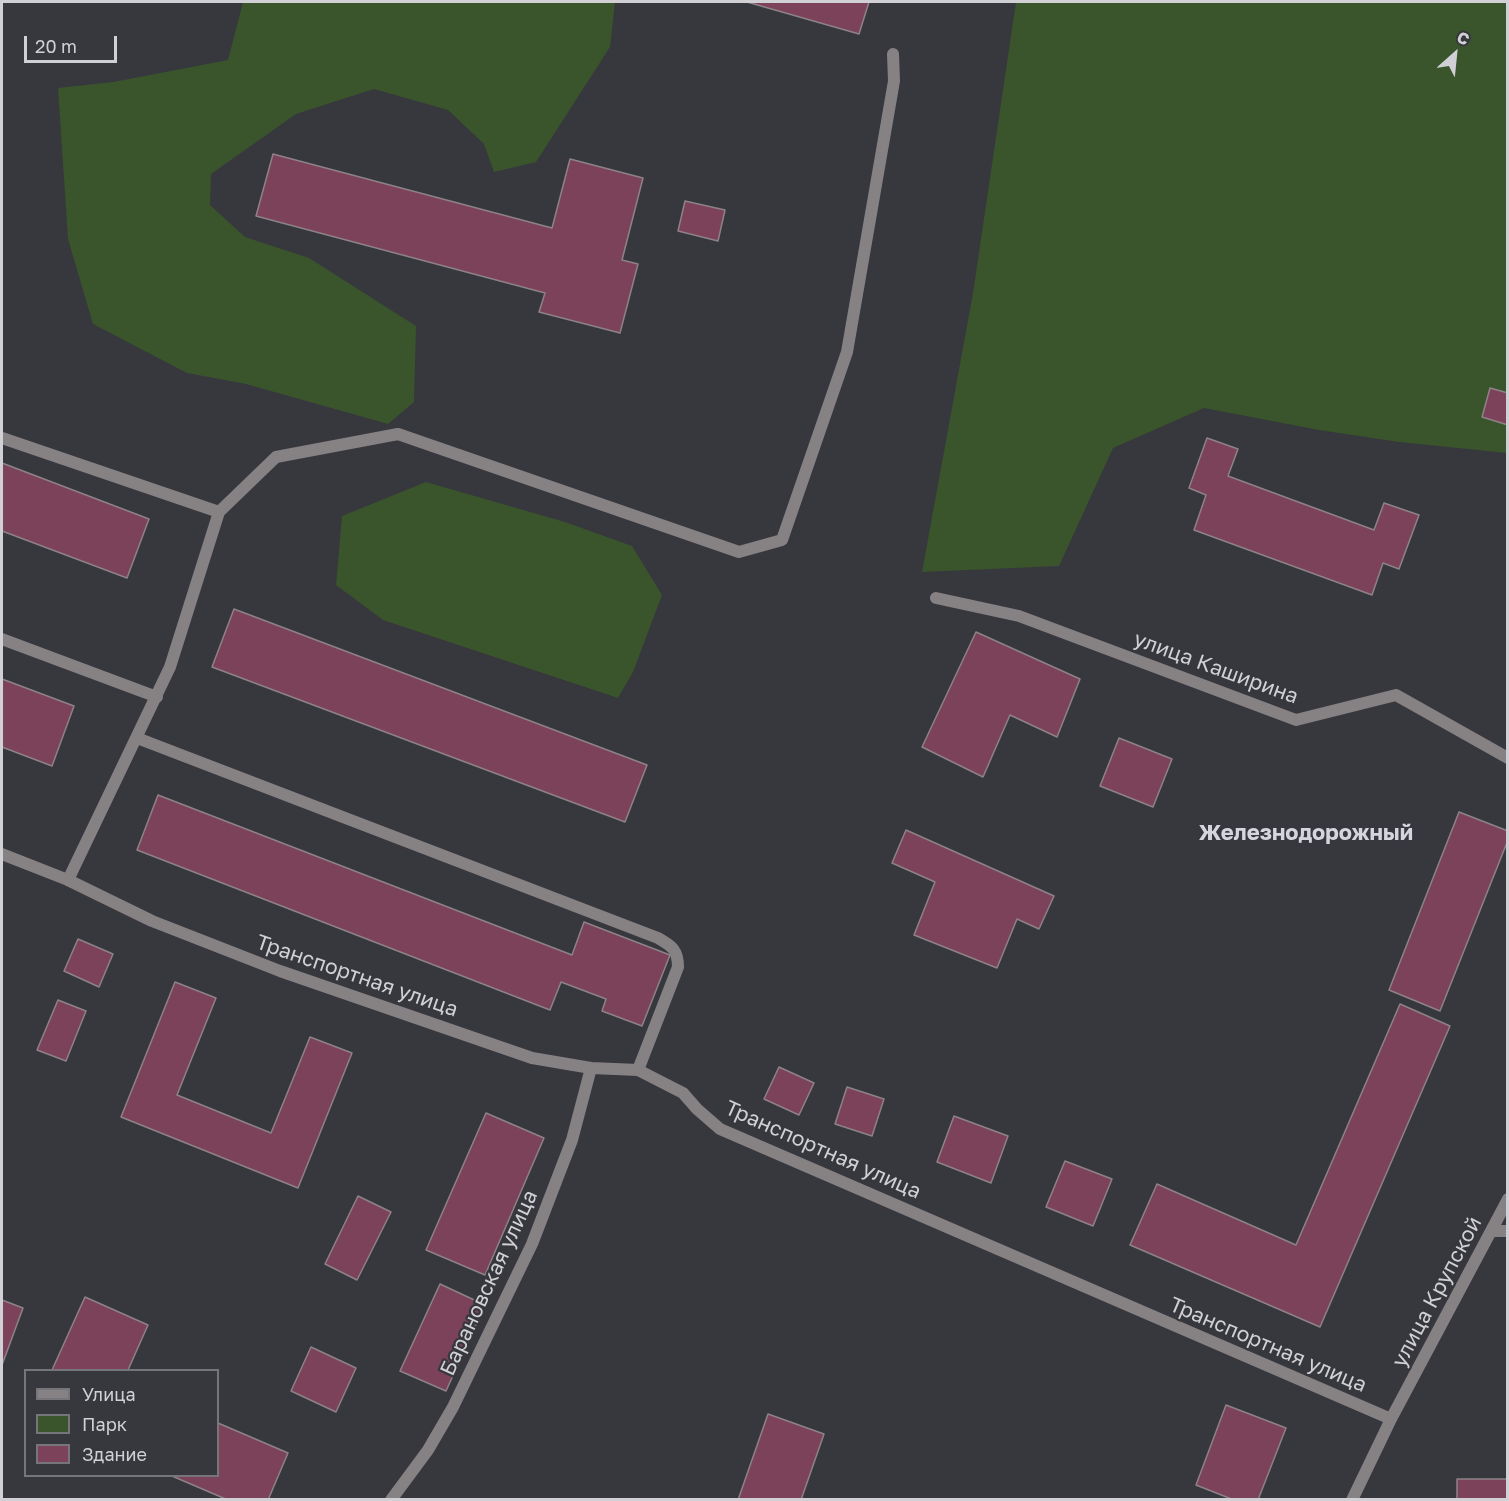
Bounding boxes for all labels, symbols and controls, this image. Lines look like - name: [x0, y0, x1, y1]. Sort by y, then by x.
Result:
- scale bar: [27, 24, 120, 62]
- north arrow: [1425, 24, 1485, 84]
- text: С: [1454, 26, 1473, 49]
- text: 20 m: [35, 35, 77, 57]
- street label: улица Каширина: [1130, 627, 1302, 709]
- district label: Железнодорожный: [1199, 820, 1413, 846]
- street label: Транспортная улица: [253, 930, 461, 1022]
- street label: Транспортная улица: [721, 1095, 925, 1205]
- street label: Барановская улица: [435, 1186, 543, 1380]
- street label: улица Крупской: [1387, 1212, 1487, 1372]
- street label: Транспортная улица: [1166, 1292, 1370, 1398]
- legend: [24, 1369, 219, 1477]
- text: Улица: [82, 1383, 136, 1405]
- text: Парк: [82, 1413, 127, 1435]
- text: Здание: [82, 1443, 147, 1465]

